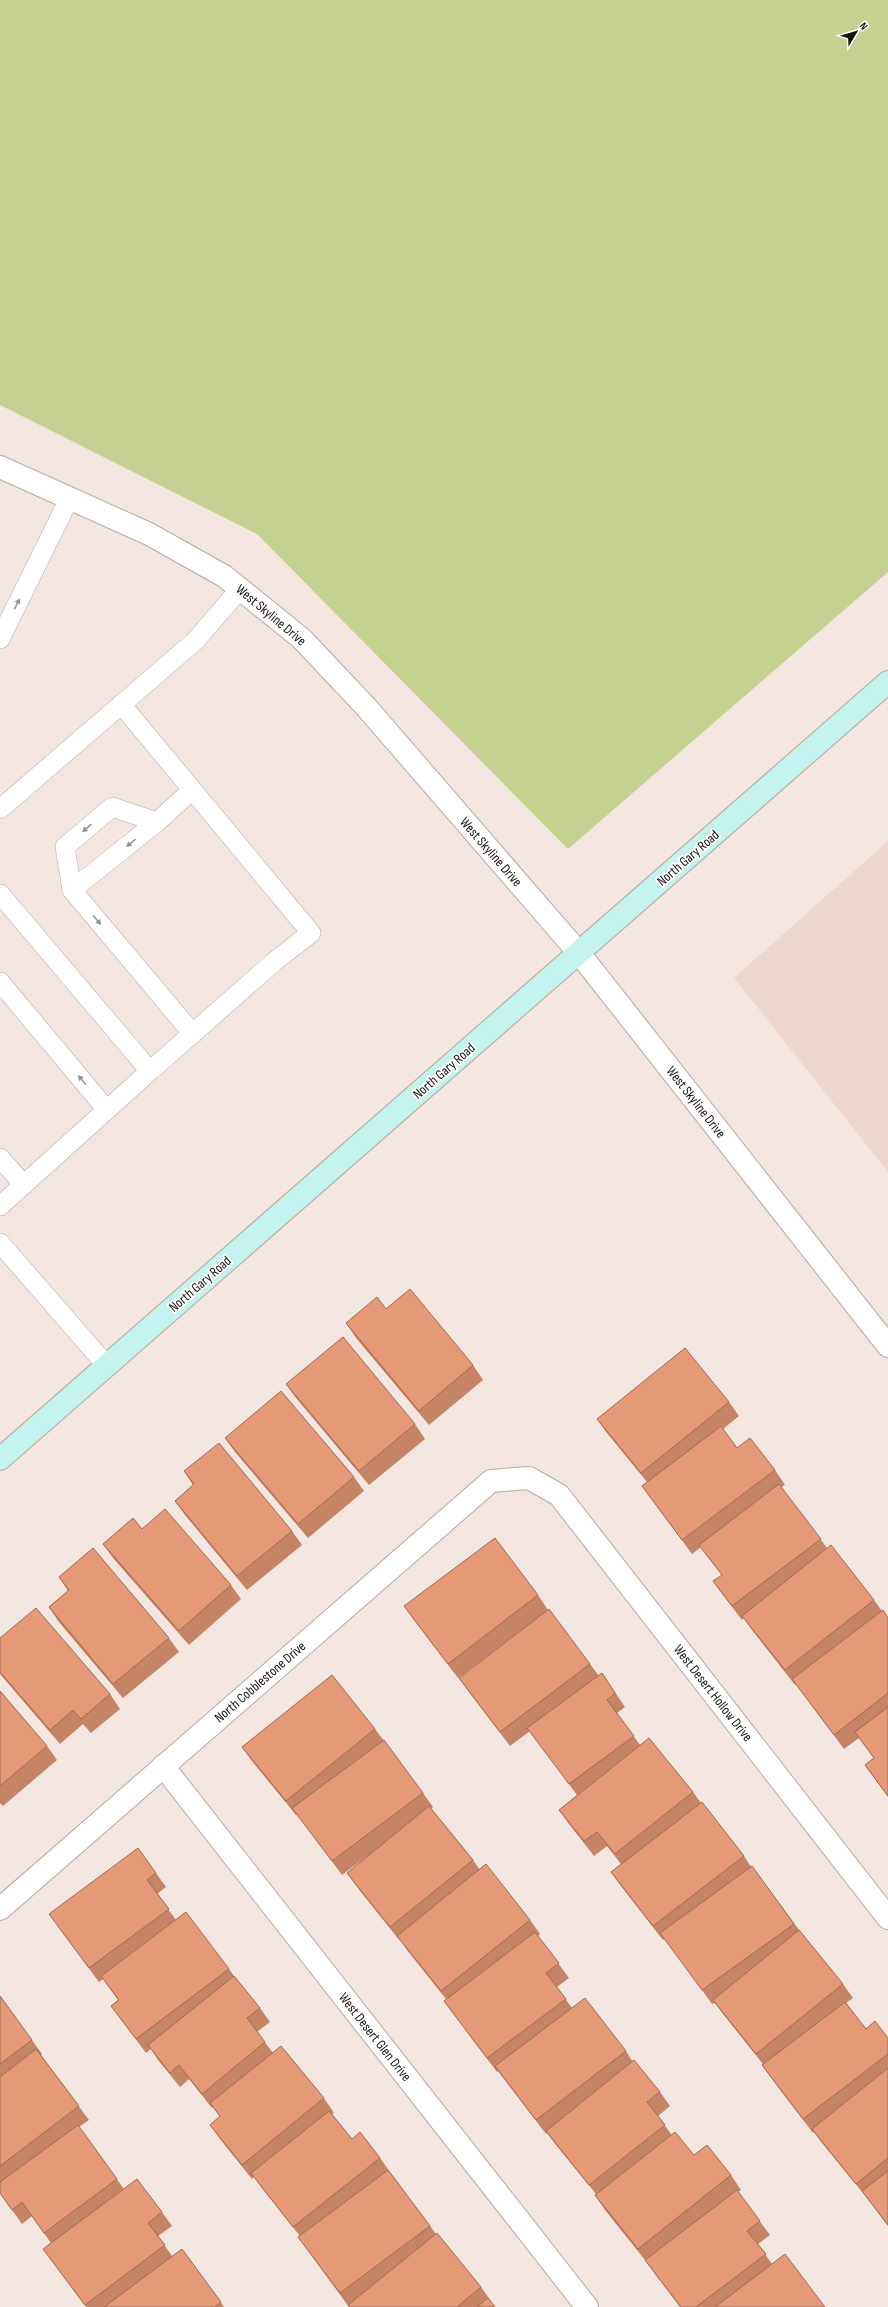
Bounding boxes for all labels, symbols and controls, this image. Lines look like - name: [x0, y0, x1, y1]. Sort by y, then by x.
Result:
- north arrow: [836, 12, 876, 52]
- text: N: [857, 20, 870, 33]
- street label: West Skyline Drive: [232, 581, 310, 649]
- one-way arrow: [14, 599, 20, 610]
- street label: West Skyline Drive: [456, 814, 526, 890]
- one-way arrow: [81, 824, 92, 833]
- street label: North Gary Road: [653, 826, 723, 890]
- one-way arrow: [125, 838, 136, 847]
- one-way arrow: [92, 915, 101, 926]
- street label: North Gary Road: [409, 1039, 479, 1103]
- street label: West Skyline Drive: [663, 1063, 729, 1141]
- one-way arrow: [77, 1075, 86, 1086]
- street label: North Gary Road: [165, 1252, 235, 1316]
- street label: North Cobblestone Drive: [211, 1638, 309, 1726]
- street label: West Desert Hollow Drive: [670, 1641, 756, 1745]
- street label: West Desert Glen Drive: [335, 1989, 415, 2085]

